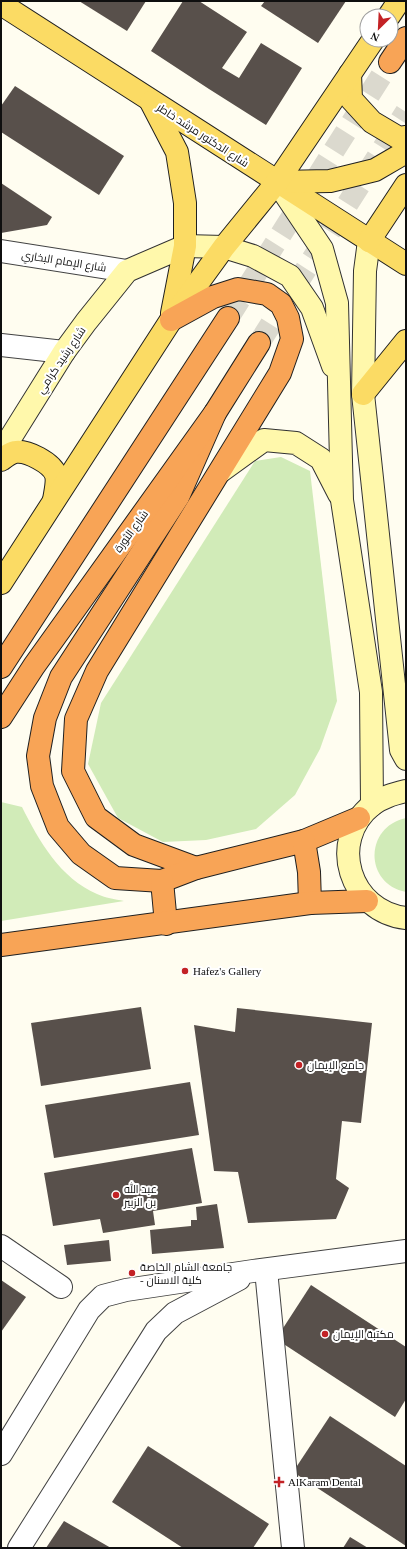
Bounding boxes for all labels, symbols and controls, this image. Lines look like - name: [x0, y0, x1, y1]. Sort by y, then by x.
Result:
- north arrow: [359, 8, 399, 48]
- text: N: [369, 30, 381, 44]
- street label: شارع الدكتور مرشد خاطر: [153, 100, 251, 171]
- street label: شارع الإمام البخاري: [20, 248, 107, 277]
- street label: شارع رشيد كرامي: [34, 324, 90, 397]
- street label: شارع الثورة: [112, 508, 152, 556]
- place label: Hafez's Gallery: [193, 965, 262, 977]
- marker: Hafez's Gallery: [180, 966, 190, 976]
- place label: جامع الإيمان: [307, 1059, 364, 1073]
- marker: جامع الإيمان: [294, 1060, 304, 1070]
- place label: عبد الله بن الزبير: [123, 1181, 157, 1209]
- marker: عبد الله بن الزبير: [111, 1190, 121, 1200]
- place label: جامعة الشام الخاصة - كلية الاسنان: [140, 1261, 232, 1287]
- marker: جامعة الشام الخاصة - كلية الاسنان: [127, 1268, 137, 1278]
- place label: مكتبة الإيمان: [333, 1328, 394, 1341]
- marker: مكتبة الإيمان: [320, 1329, 330, 1339]
- marker: AlKaram Dental: [273, 1476, 285, 1488]
- place label: AlKaram Dental: [288, 1476, 361, 1488]

